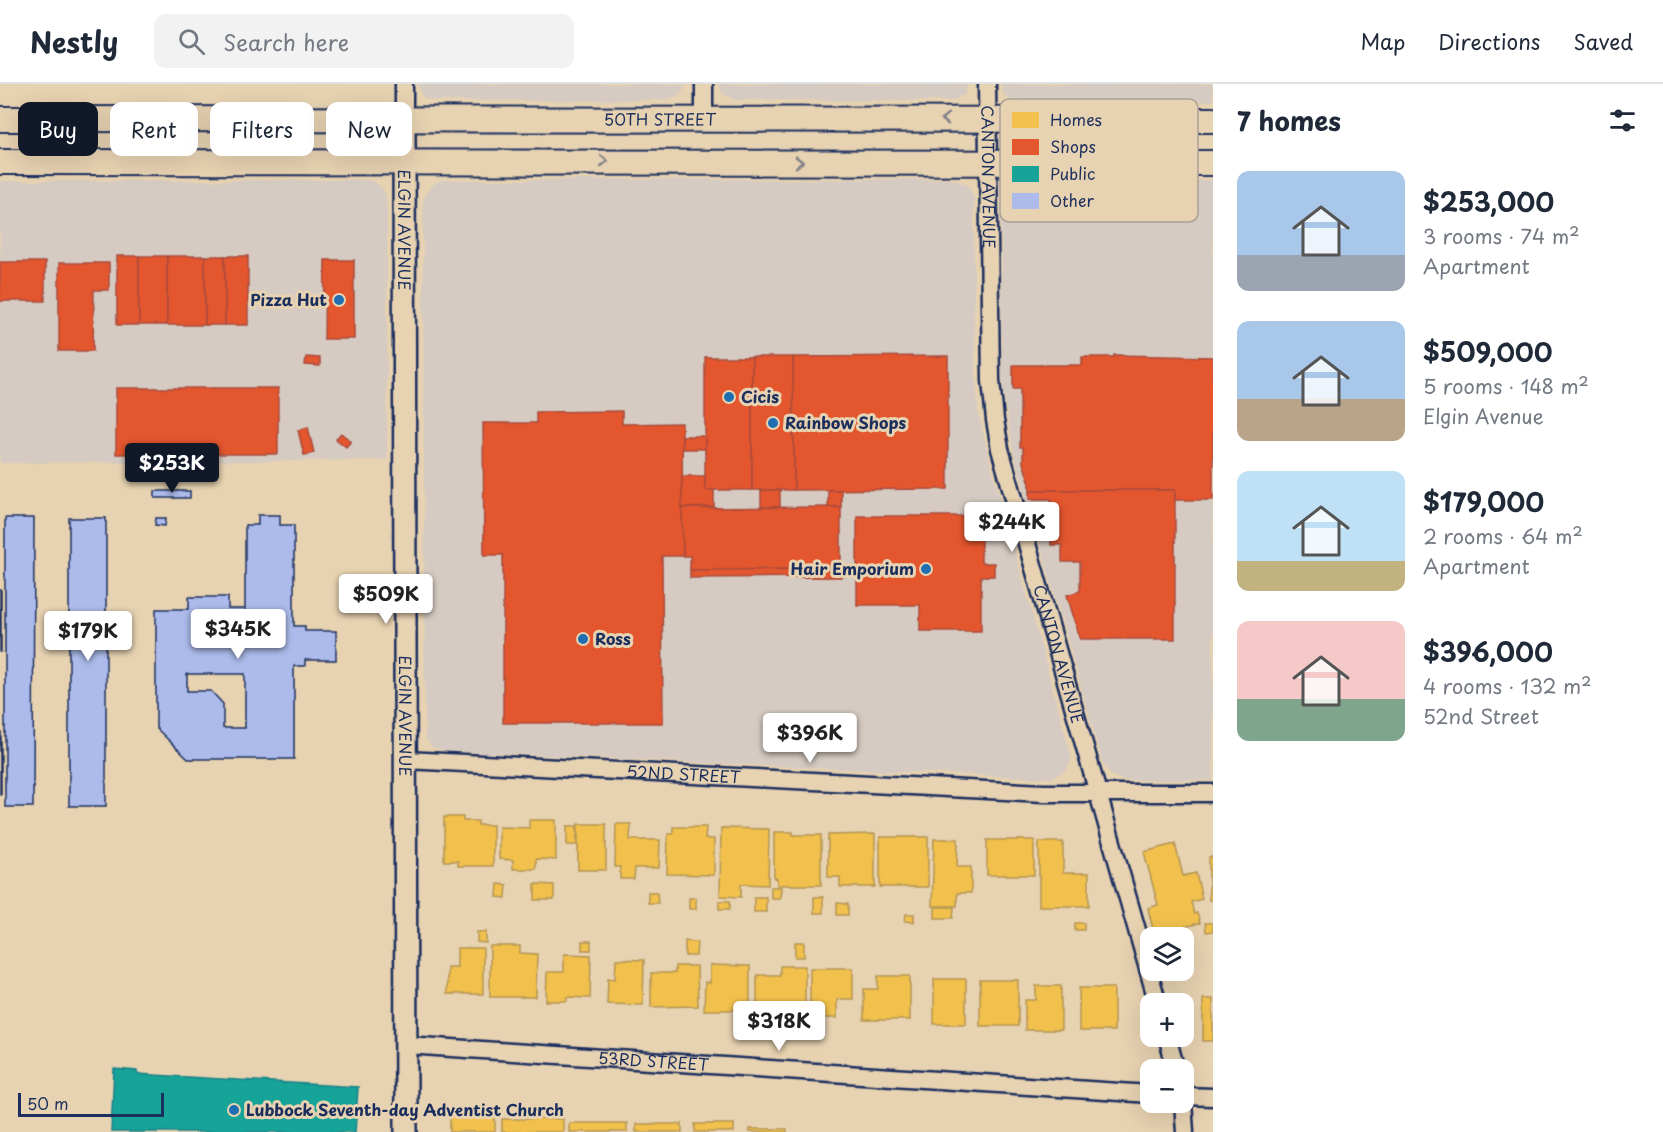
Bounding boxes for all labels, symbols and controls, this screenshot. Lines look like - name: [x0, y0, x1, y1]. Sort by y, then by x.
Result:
- search box: [154, 14, 574, 68]
- text: Nestly: [30, 20, 118, 63]
- icon: search: [175, 25, 208, 58]
- text: Search here: [223, 25, 349, 58]
- text: Map: [1360, 25, 1405, 57]
- text: Directions: [1438, 25, 1540, 57]
- text: Saved: [1573, 25, 1633, 57]
- legend: [1000, 99, 1198, 222]
- text: 7 homes: [1237, 101, 1341, 140]
- chip: Buy: [18, 102, 98, 156]
- chip: Rent: [110, 102, 198, 156]
- chip: Filters: [210, 102, 314, 156]
- chip: New: [326, 102, 412, 156]
- icon: filters: [1606, 104, 1639, 137]
- street label: CANTON AVENUE: [976, 105, 1002, 249]
- street label: 50TH STREET: [604, 106, 716, 131]
- text: Homes: [1050, 107, 1102, 131]
- one-way arrow: [940, 113, 949, 125]
- text: Shops: [1050, 134, 1096, 158]
- one-way arrow: [600, 155, 609, 167]
- one-way arrow: [795, 156, 804, 168]
- text: Public: [1050, 161, 1095, 185]
- street label: ELGIN AVENUE: [393, 169, 417, 291]
- text: $253,000: [1423, 182, 1554, 221]
- text: Other: [1050, 188, 1094, 212]
- icon: home: [1285, 195, 1357, 267]
- text: 3 rooms · 74 m²: [1423, 221, 1580, 251]
- text: Apartment: [1423, 251, 1530, 281]
- place label: Pizza Hut: [250, 287, 327, 311]
- marker: Pizza Hut: [332, 293, 346, 307]
- text: $509,000: [1423, 332, 1553, 371]
- icon: home: [1285, 345, 1357, 417]
- text: 5 rooms · 148 m²: [1423, 371, 1589, 401]
- place label: Cicis: [741, 384, 779, 408]
- marker: Cicis: [722, 390, 736, 404]
- text: Elgin Avenue: [1423, 401, 1544, 431]
- place label: Rainbow Shops: [785, 410, 906, 434]
- marker: Rainbow Shops: [766, 416, 780, 430]
- pin: $253K: [130, 443, 214, 494]
- text: $253K: [139, 447, 205, 477]
- text: $179,000: [1423, 482, 1544, 521]
- icon: home: [1285, 495, 1357, 567]
- pin: $244K: [970, 502, 1054, 553]
- text: $244K: [978, 506, 1046, 536]
- text: 2 rooms · 64 m²: [1423, 521, 1583, 551]
- text: Apartment: [1423, 551, 1530, 581]
- place label: Hair Emporium: [790, 556, 914, 580]
- marker: Hair Emporium: [919, 562, 933, 576]
- pin: $509K: [344, 574, 428, 625]
- text: $509K: [353, 578, 419, 608]
- street label: CANTON AVENUE: [1028, 582, 1091, 726]
- pin: $345K: [196, 609, 280, 660]
- pin: $179K: [46, 611, 130, 662]
- text: $345K: [205, 613, 271, 643]
- text: $179K: [58, 615, 118, 645]
- place label: Ross: [595, 626, 631, 650]
- marker: Ross: [576, 632, 590, 646]
- text: $396,000: [1423, 632, 1553, 671]
- icon: home: [1285, 645, 1357, 717]
- street label: ELGIN AVENUE: [394, 655, 418, 777]
- text: 4 rooms · 132 m²: [1423, 671, 1592, 701]
- text: 52nd Street: [1423, 701, 1539, 731]
- pin: $396K: [768, 713, 852, 764]
- text: $396K: [777, 717, 843, 747]
- street label: 52ND STREET: [626, 758, 741, 788]
- map controls: [1140, 927, 1194, 1113]
- button: layers: [1140, 927, 1194, 981]
- button: +: [1140, 993, 1194, 1047]
- pin: $318K: [737, 1001, 821, 1052]
- text: $318K: [747, 1005, 811, 1035]
- street label: 53RD STREET: [597, 1045, 710, 1076]
- button: −: [1140, 1059, 1194, 1113]
- scale bar: [18, 1090, 164, 1118]
- text: 50 m: [27, 1091, 68, 1115]
- place label: Lubbock Seventh-day Adventist Church: [246, 1097, 564, 1121]
- marker: Lubbock Seventh-day Adventist Church: [227, 1103, 241, 1117]

